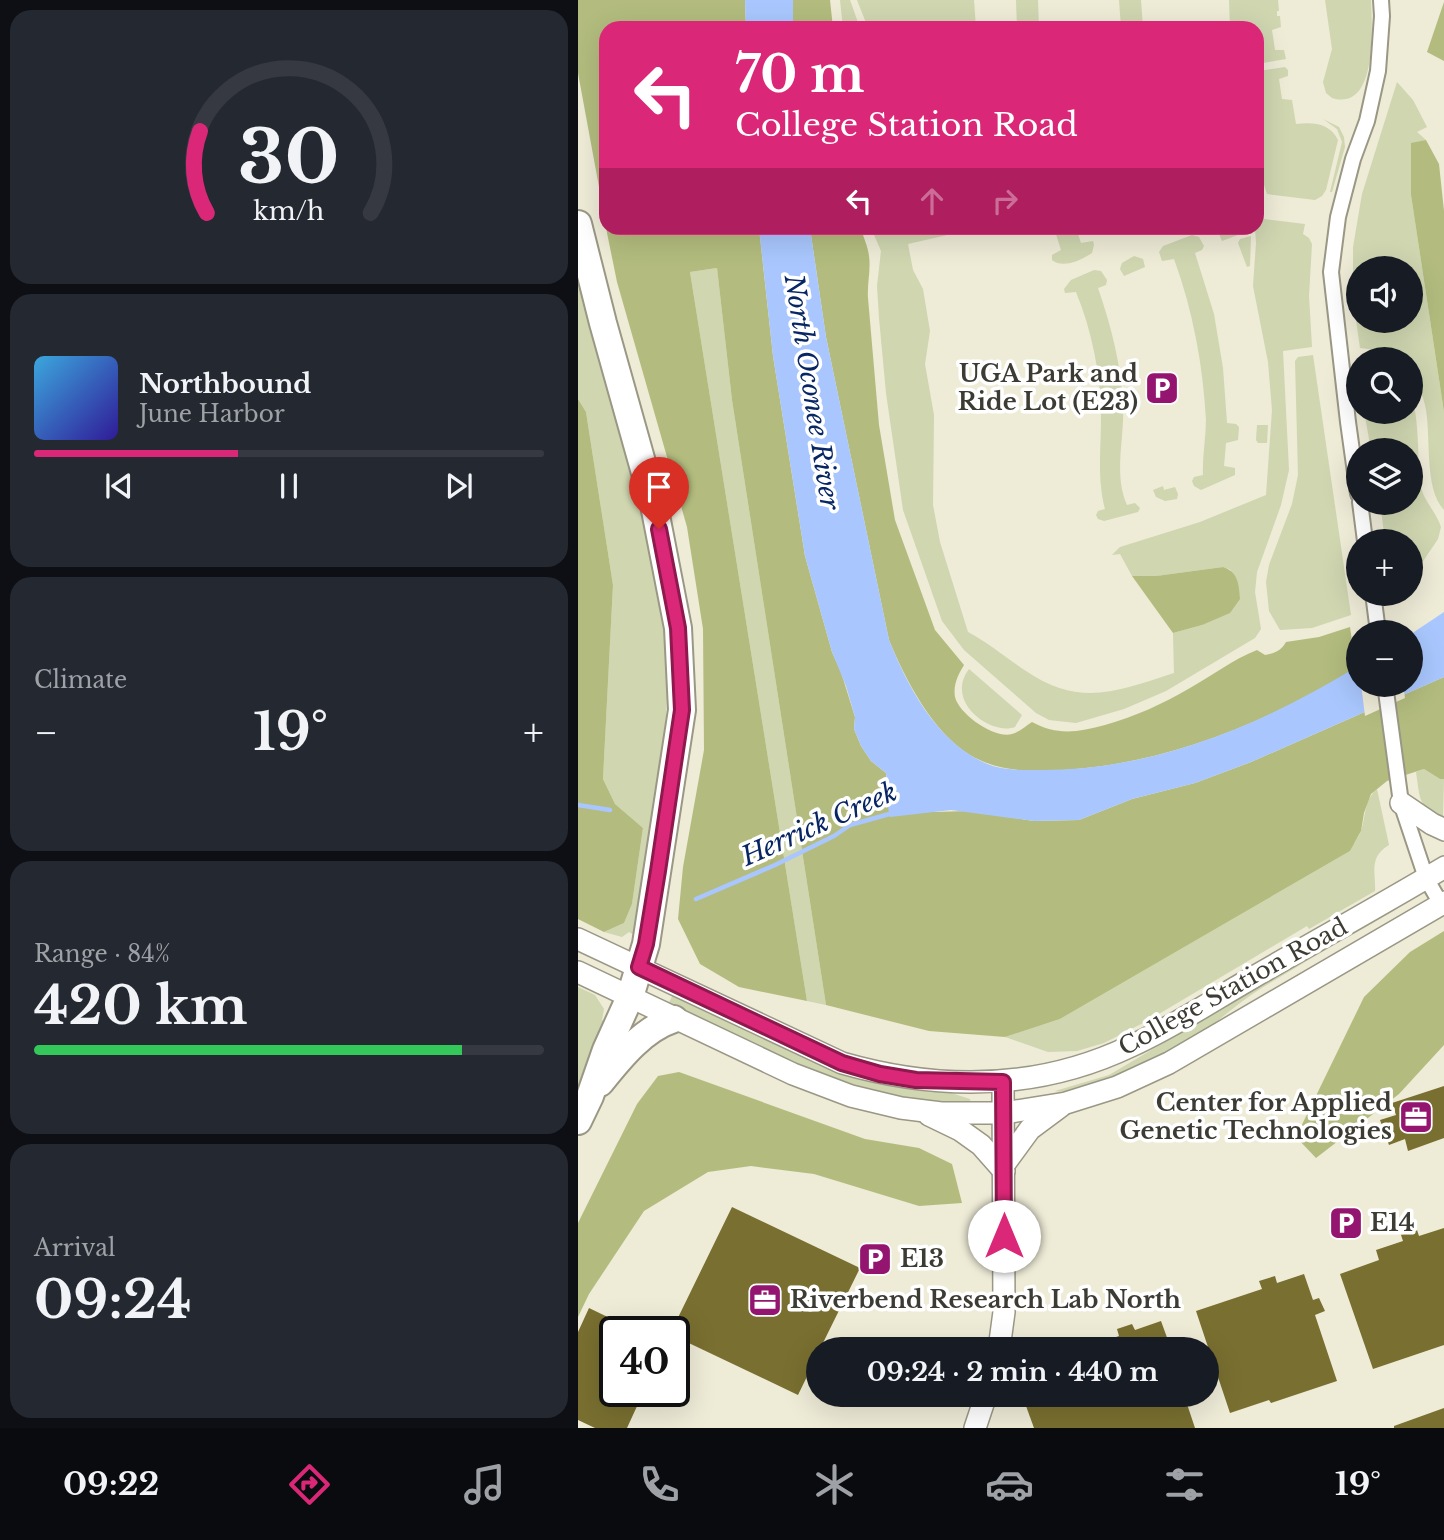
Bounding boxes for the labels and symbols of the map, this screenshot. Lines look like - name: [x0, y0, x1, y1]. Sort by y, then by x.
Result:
- water label: North Oconee River: [777, 271, 847, 513]
- place label: UGA Park and Ride Lot (E23): [958, 359, 1138, 416]
- parking icon: UGA Park and Ride Lot (E23): [1143, 369, 1181, 407]
- pin: [629, 457, 689, 529]
- water label: Herrick Creek: [735, 775, 902, 873]
- street label: College Station Road: [1113, 912, 1352, 1062]
- place label: Center for Applied Genetic Technologies: [1120, 1088, 1392, 1145]
- office icon: Center for Applied Genetic Technologies: [1397, 1098, 1435, 1136]
- position arrow: [967, 1199, 1041, 1273]
- parking icon: E14: [1327, 1204, 1365, 1242]
- place label: E14: [1370, 1208, 1415, 1237]
- parking icon: E13: [856, 1240, 894, 1278]
- place label: E13: [900, 1244, 944, 1273]
- office icon: Riverbend Research Lab North: [746, 1281, 784, 1319]
- place label: Riverbend Research Lab North: [790, 1285, 1181, 1314]
- speed limit sign: 40: [599, 1316, 690, 1407]

